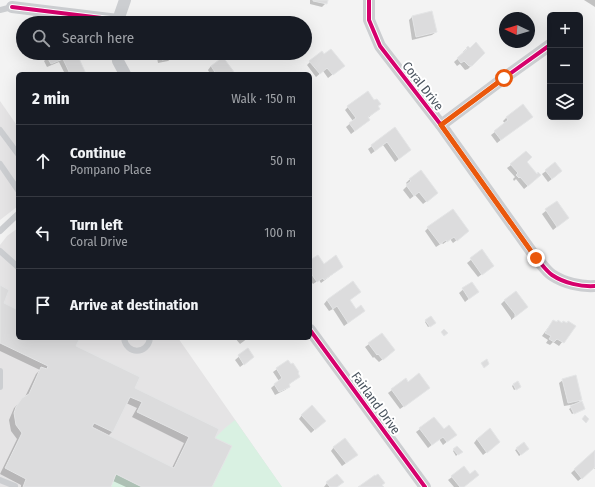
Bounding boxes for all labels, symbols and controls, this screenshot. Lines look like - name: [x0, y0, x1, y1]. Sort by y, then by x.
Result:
- north arrow: [499, 12, 535, 48]
- map controls: [547, 12, 583, 120]
- button: +: [547, 12, 583, 48]
- search box: [16, 16, 312, 60]
- icon: search: [30, 27, 52, 49]
- text: Search here: [62, 29, 134, 47]
- button: −: [547, 48, 583, 84]
- street label: Coral Drive: [399, 59, 447, 113]
- route start: [495, 69, 513, 87]
- button: layers: [547, 84, 583, 120]
- text: 2 min: [32, 88, 70, 109]
- text: Walk · 150 m: [231, 91, 296, 106]
- text: Continue: [70, 144, 126, 162]
- icon: ahead: [32, 150, 54, 172]
- text: 50 m: [270, 153, 296, 168]
- text: Pompano Place: [70, 162, 151, 177]
- text: Turn left: [70, 216, 123, 234]
- icon: left: [32, 222, 54, 244]
- text: 100 m: [264, 225, 296, 240]
- text: Coral Drive: [70, 234, 128, 249]
- route end: [527, 249, 545, 267]
- icon: arrive: [32, 294, 54, 316]
- text: Arrive at destination: [70, 296, 198, 314]
- street label: Fairland Drive: [348, 369, 404, 437]

